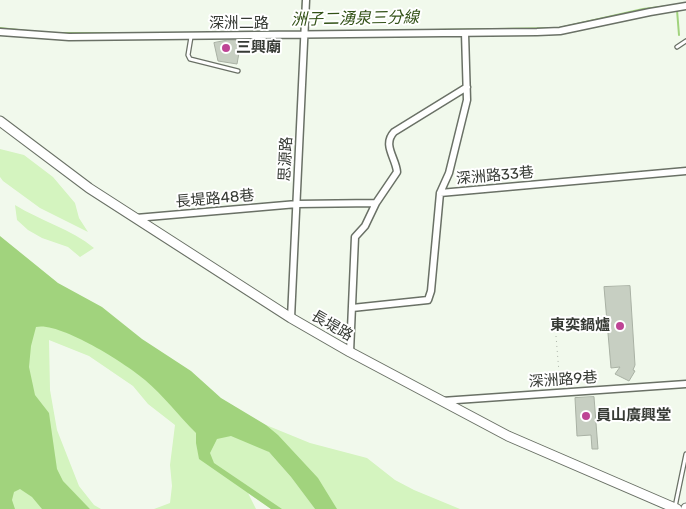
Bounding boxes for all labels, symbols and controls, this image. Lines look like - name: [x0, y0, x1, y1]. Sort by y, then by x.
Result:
- water label: 洲子二湧泉三分線: [291, 8, 419, 30]
- street label: 深洲二路: [209, 15, 269, 33]
- place label: 三興廟: [236, 39, 281, 57]
- marker: 三興廟: [220, 42, 232, 54]
- street label: 思源路: [276, 136, 296, 182]
- street label: 深洲路33巷: [455, 164, 535, 188]
- street label: 長堤路48巷: [175, 187, 255, 211]
- street label: 長堤路: [308, 307, 356, 345]
- place label: 東奕鍋爐: [550, 317, 610, 335]
- marker: 東奕鍋爐: [614, 320, 626, 332]
- street label: 深洲路9巷: [528, 369, 598, 391]
- place label: 員山廣興堂: [596, 407, 671, 425]
- marker: 員山廣興堂: [580, 410, 592, 422]

